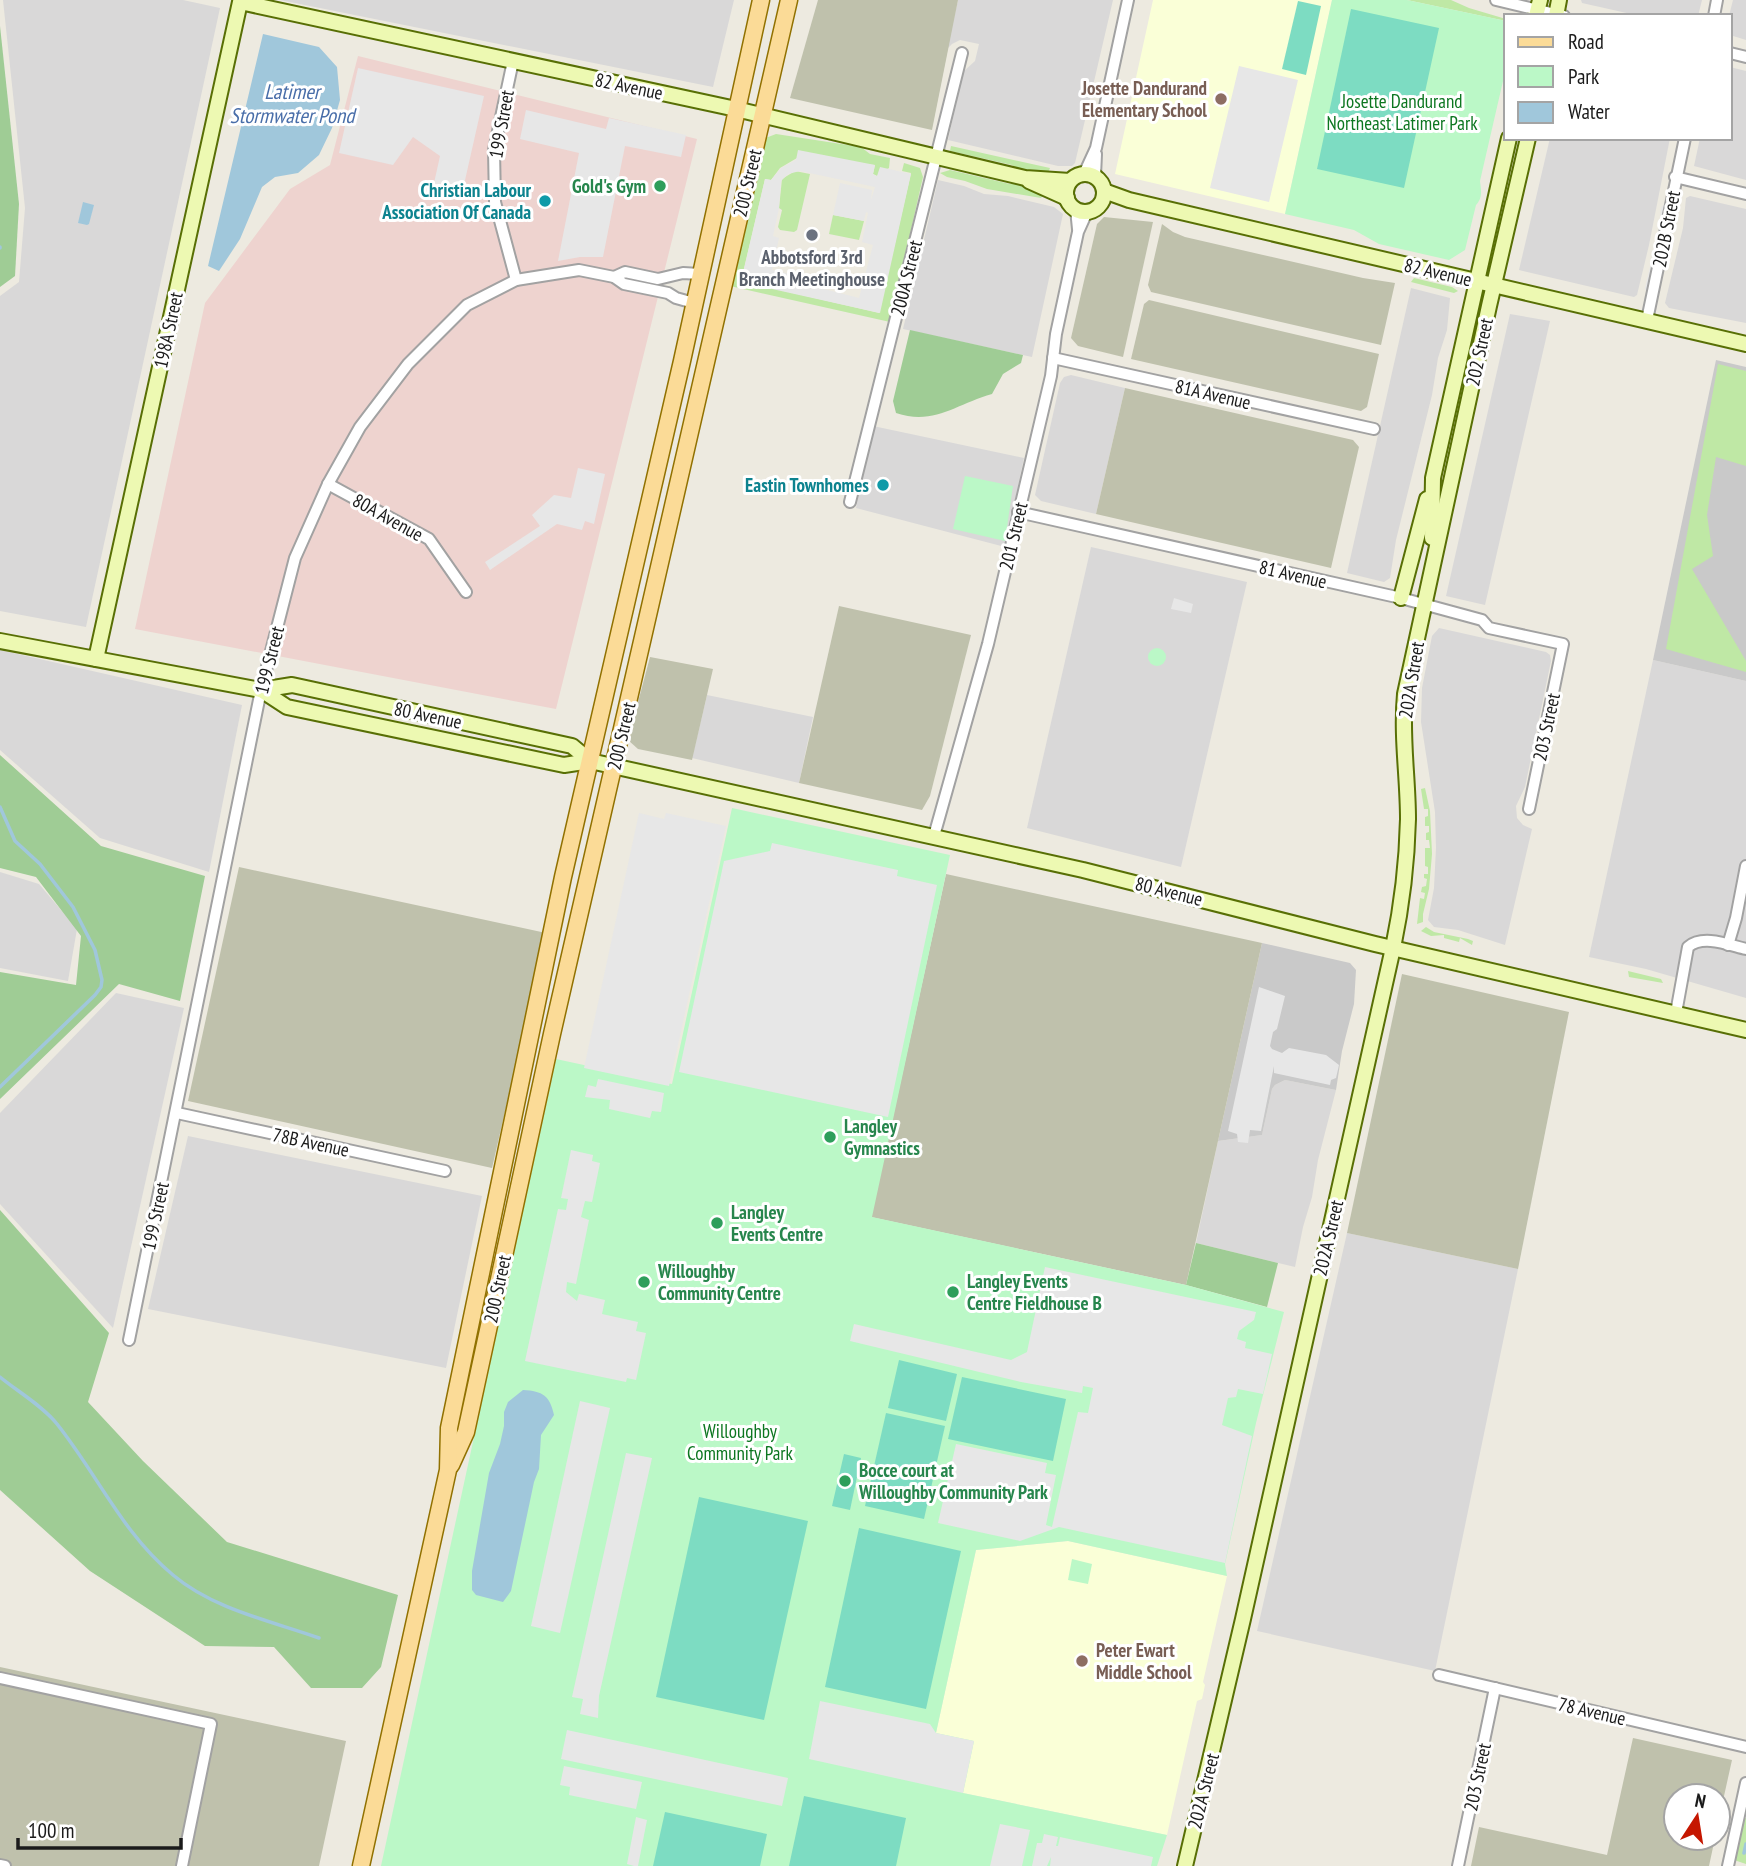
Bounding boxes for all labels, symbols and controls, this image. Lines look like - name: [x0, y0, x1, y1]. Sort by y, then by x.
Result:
- legend: [1504, 14, 1732, 140]
- text: Road: [1568, 28, 1604, 55]
- text: Park: [1568, 63, 1599, 90]
- street label: 82 Avenue: [593, 67, 665, 105]
- place label: Josette Dandurand Elementary School: [1080, 76, 1207, 122]
- water label: Latimer Stormwater Pond: [230, 78, 357, 129]
- street label: 199 Street: [483, 87, 519, 160]
- park label: Josette Dandurand Northeast Latimer Park: [1326, 89, 1478, 135]
- marker: Josette Dandurand Elementary School: [1213, 91, 1229, 107]
- text: Water: [1568, 98, 1610, 125]
- street label: 200 Street: [728, 146, 767, 219]
- place label: Gold's Gym: [572, 174, 646, 198]
- place label: Christian Labour Association Of Canada: [381, 178, 531, 224]
- marker: Gold's Gym: [652, 178, 668, 194]
- street label: 202B Street: [1647, 188, 1685, 270]
- marker: Christian Labour Association Of Canada: [537, 193, 553, 209]
- marker: Abbotsford 3rd Branch Meetinghouse: [804, 227, 820, 243]
- street label: 200A Street: [885, 237, 927, 318]
- place label: Abbotsford 3rd Branch Meetinghouse: [739, 245, 885, 291]
- street label: 82 Avenue: [1402, 253, 1474, 291]
- street label: 198A Street: [148, 289, 188, 370]
- street label: 202 Street: [1460, 315, 1498, 388]
- street label: 81A Avenue: [1173, 374, 1253, 414]
- place label: Eastin Townhomes: [745, 473, 869, 497]
- marker: Eastin Townhomes: [875, 477, 891, 493]
- street label: 80A Avenue: [348, 488, 428, 546]
- street label: 201 Street: [994, 499, 1033, 572]
- street label: 81 Avenue: [1257, 555, 1329, 593]
- street label: 199 Street: [249, 623, 289, 696]
- street label: 202A Street: [1393, 639, 1429, 720]
- street label: 203 Street: [1527, 690, 1565, 763]
- street label: 80 Avenue: [392, 696, 464, 734]
- street label: 200 Street: [602, 699, 641, 772]
- street label: 80 Avenue: [1133, 871, 1205, 911]
- place label: Langley Gymnastics: [844, 1114, 920, 1160]
- street label: 78B Avenue: [271, 1122, 352, 1162]
- marker: Langley Gymnastics: [822, 1129, 838, 1145]
- street label: 199 Street: [136, 1179, 174, 1252]
- street label: 202A Street: [1308, 1197, 1349, 1278]
- place label: Langley Events Centre: [731, 1200, 823, 1246]
- marker: Langley Events Centre: [709, 1215, 725, 1231]
- street label: 200 Street: [478, 1252, 516, 1325]
- place label: Willoughby Community Centre: [657, 1259, 781, 1305]
- place label: Langley Events Centre Fieldhouse B: [967, 1269, 1102, 1315]
- marker: Willoughby Community Centre: [636, 1274, 652, 1290]
- marker: Langley Events Centre Fieldhouse B: [945, 1284, 961, 1300]
- park label: Willoughby Community Park: [687, 1419, 794, 1465]
- place label: Bocce court at Willoughby Community Park: [858, 1458, 1048, 1504]
- marker: Bocce court at Willoughby Community Park: [837, 1473, 853, 1489]
- place label: Peter Ewart Middle School: [1096, 1638, 1192, 1684]
- marker: Peter Ewart Middle School: [1074, 1653, 1090, 1669]
- street label: 78 Avenue: [1556, 1692, 1628, 1730]
- street label: 203 Street: [1458, 1740, 1496, 1813]
- street label: 202A Street: [1182, 1750, 1224, 1831]
- north arrow: [1662, 1782, 1732, 1852]
- text: N: [1693, 1788, 1708, 1813]
- scale bar: [18, 1806, 180, 1850]
- text: 100 m: [28, 1817, 74, 1844]

